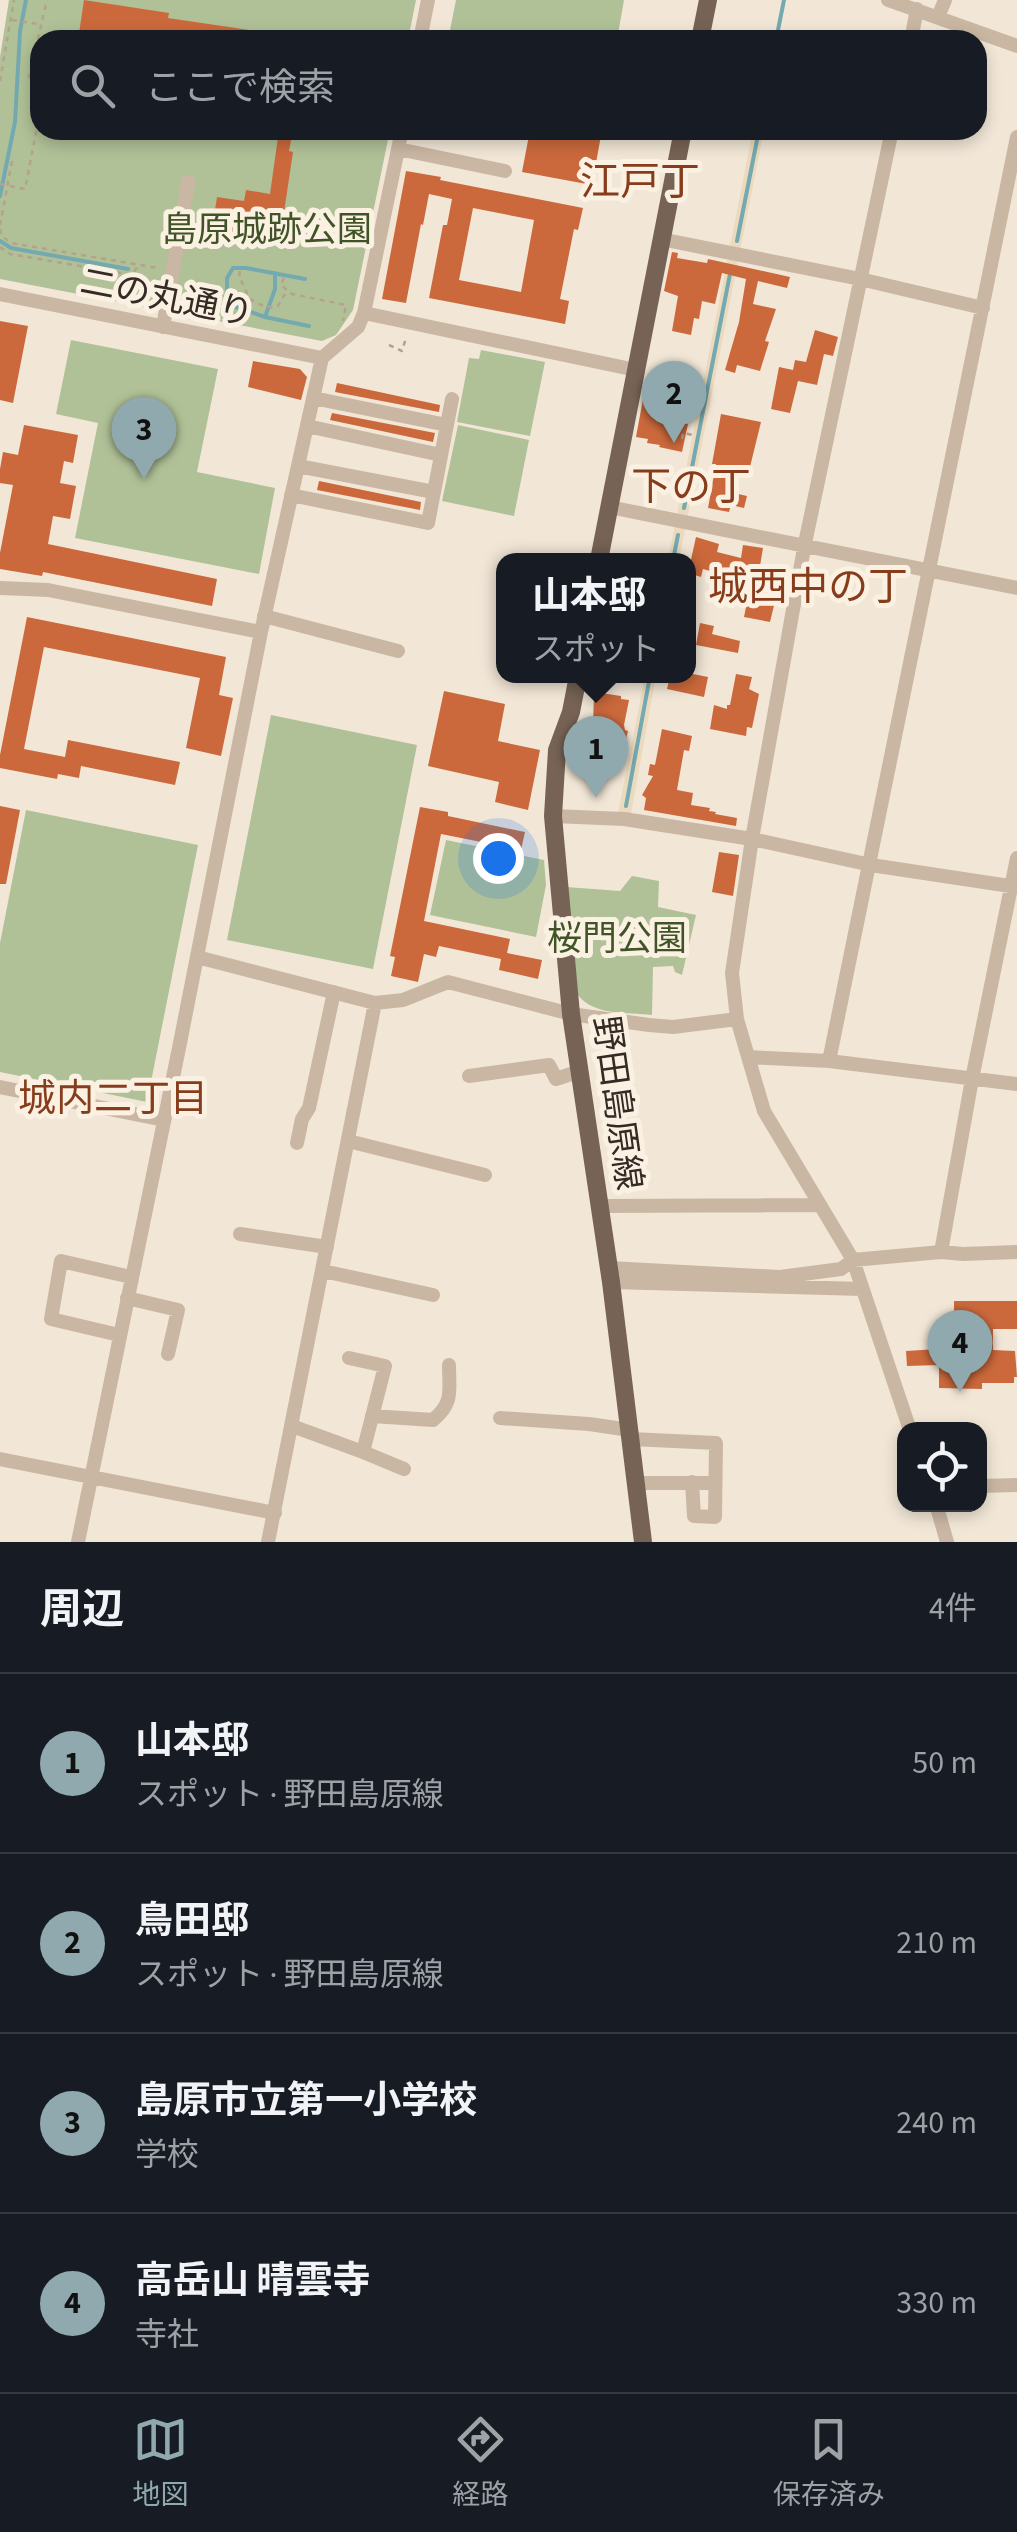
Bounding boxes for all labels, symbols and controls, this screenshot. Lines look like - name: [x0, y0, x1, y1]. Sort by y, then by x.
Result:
- search box: [30, 30, 987, 140]
- icon: search: [65, 58, 120, 113]
- text: ここで検索: [145, 61, 335, 115]
- district label: 江戸丁: [580, 154, 700, 211]
- park label: 島原城跡公園: [162, 205, 372, 255]
- street label: 二の丸通り: [76, 257, 257, 339]
- pin: 2: [642, 360, 706, 443]
- pin: 3: [112, 396, 176, 479]
- district label: 下の丁: [631, 459, 751, 516]
- popup: [496, 553, 696, 683]
- district label: 城西中の丁: [708, 559, 908, 616]
- text: 山本邸: [532, 569, 646, 623]
- text: スポット: [532, 627, 660, 673]
- pin: 1: [564, 716, 628, 798]
- your location: [473, 833, 524, 884]
- park label: 桜門公園: [547, 914, 687, 964]
- street label: 野田島原線: [580, 1013, 654, 1193]
- district label: 城内二丁目: [18, 1072, 208, 1126]
- pin: 4: [928, 1310, 992, 1392]
- map controls: [897, 1422, 987, 1512]
- button: locate: [897, 1422, 987, 1512]
- text: 周辺: [40, 1580, 124, 1640]
- text: 4件: [929, 1586, 977, 1632]
- text: 山本邸: [135, 1714, 249, 1768]
- text: 1: [64, 1740, 81, 1786]
- text: 50 m: [912, 1740, 977, 1786]
- text: スポット · 野田島原線: [135, 1772, 444, 1818]
- text: 鳥田邸: [135, 1894, 249, 1948]
- text: 2: [64, 1920, 81, 1966]
- text: 210 m: [896, 1920, 977, 1966]
- text: スポット · 野田島原線: [135, 1952, 444, 1998]
- text: 島原市立第一小学校: [135, 2074, 477, 2128]
- text: 3: [64, 2100, 81, 2146]
- text: 240 m: [896, 2100, 977, 2146]
- text: 学校: [135, 2132, 199, 2178]
- text: 高岳山 晴雲寺: [135, 2254, 371, 2308]
- text: 4: [64, 2280, 81, 2326]
- text: 330 m: [896, 2280, 977, 2326]
- text: 寺社: [135, 2312, 199, 2358]
- tab: 地図: [132, 2412, 188, 2515]
- tab: 経路: [452, 2412, 509, 2515]
- tab: 保存済み: [773, 2412, 885, 2515]

